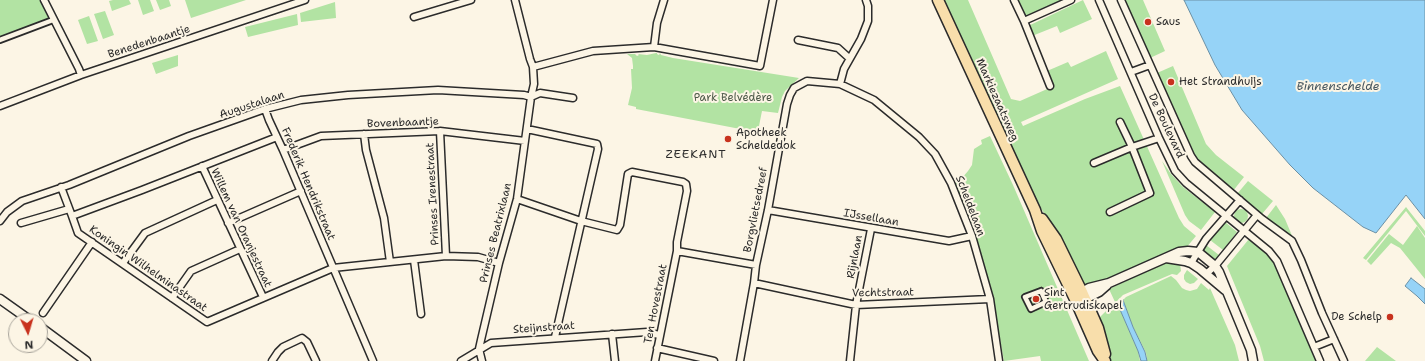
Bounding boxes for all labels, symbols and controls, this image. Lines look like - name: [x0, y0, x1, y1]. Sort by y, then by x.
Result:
- place label: Saus: [1156, 15, 1180, 29]
- marker: Saus: [1143, 17, 1153, 27]
- street label: Benedenbaantje: [106, 23, 192, 61]
- street label: Markiezaatsweg: [973, 57, 1021, 143]
- place label: Het Strandhuijs: [1179, 75, 1262, 89]
- marker: Het Strandhuijs: [1166, 77, 1176, 87]
- water label: Binnenschelde: [1296, 80, 1380, 94]
- street label: Augustalaan: [218, 88, 286, 122]
- park label: Park Belvédère: [694, 91, 772, 105]
- street label: De Boulevard: [1145, 92, 1187, 160]
- street label: Bovenbaantje: [367, 115, 439, 131]
- street label: Frederik Hendrikstraat: [278, 126, 338, 242]
- place label: Apotheek Scheldedok: [736, 126, 796, 152]
- marker: Apotheek Scheldedok: [723, 134, 733, 144]
- street label: Prinses Irenestraat: [424, 142, 442, 246]
- district label: ZEEKANT: [665, 148, 727, 162]
- street label: Willem van Oranjestraat: [208, 166, 274, 290]
- street label: Borgvlietsedreef: [741, 166, 771, 254]
- street label: Scheldelaan: [952, 174, 988, 238]
- street label: Prinses Beatrixlaan: [477, 182, 515, 284]
- street label: IJssellaan: [842, 207, 900, 229]
- street label: Koningin Wilhelminastraat: [86, 223, 210, 315]
- street label: Rijnlaan: [844, 234, 866, 280]
- street label: Ten Hovestraat: [642, 263, 670, 345]
- street label: Vechtstraat: [852, 286, 914, 300]
- place label: Sint Gertrudiskapel: [1044, 286, 1123, 312]
- marker: Sint Gertrudiskapel: [1031, 294, 1041, 304]
- place label: De Schelp: [1331, 310, 1382, 324]
- marker: De Schelp: [1385, 312, 1395, 322]
- north arrow: [8, 313, 48, 353]
- street label: Steijnstraat: [513, 319, 575, 337]
- text: N: [24, 337, 34, 352]

